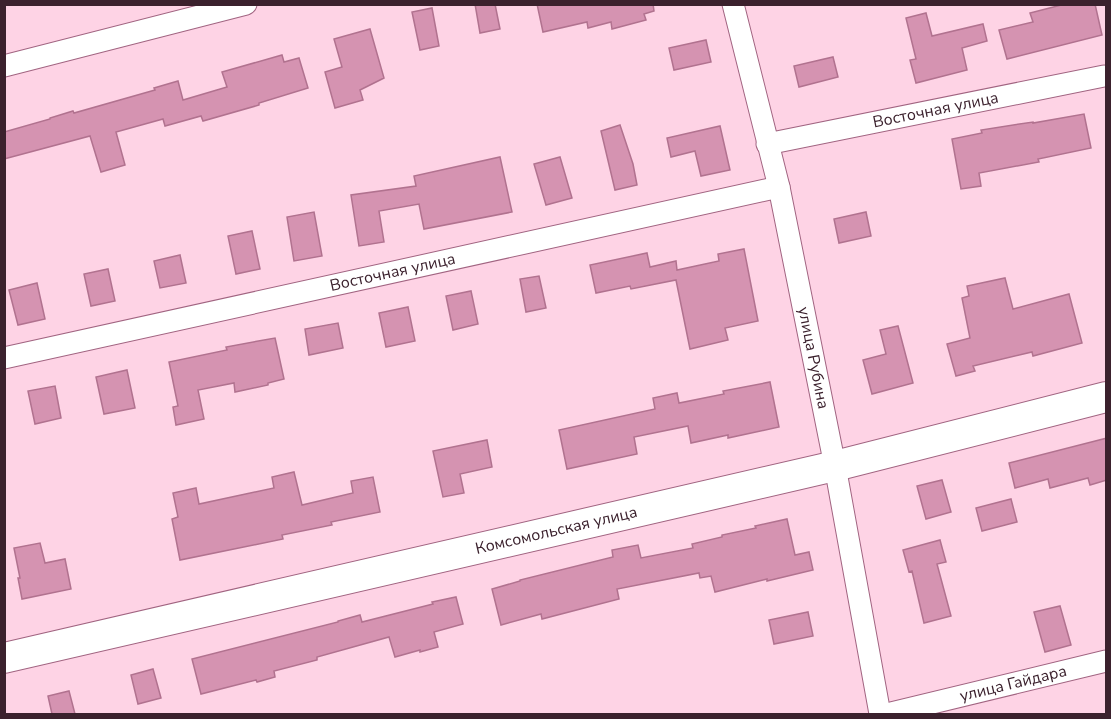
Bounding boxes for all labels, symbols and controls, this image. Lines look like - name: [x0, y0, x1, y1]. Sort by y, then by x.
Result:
- street label: Восточная улица: [871, 87, 1000, 133]
- street label: Восточная улица: [328, 248, 457, 297]
- street label: улица Рубина: [792, 305, 834, 411]
- street label: Комсомольская улица: [473, 501, 640, 560]
- street label: улица Гайдара: [958, 660, 1069, 707]

